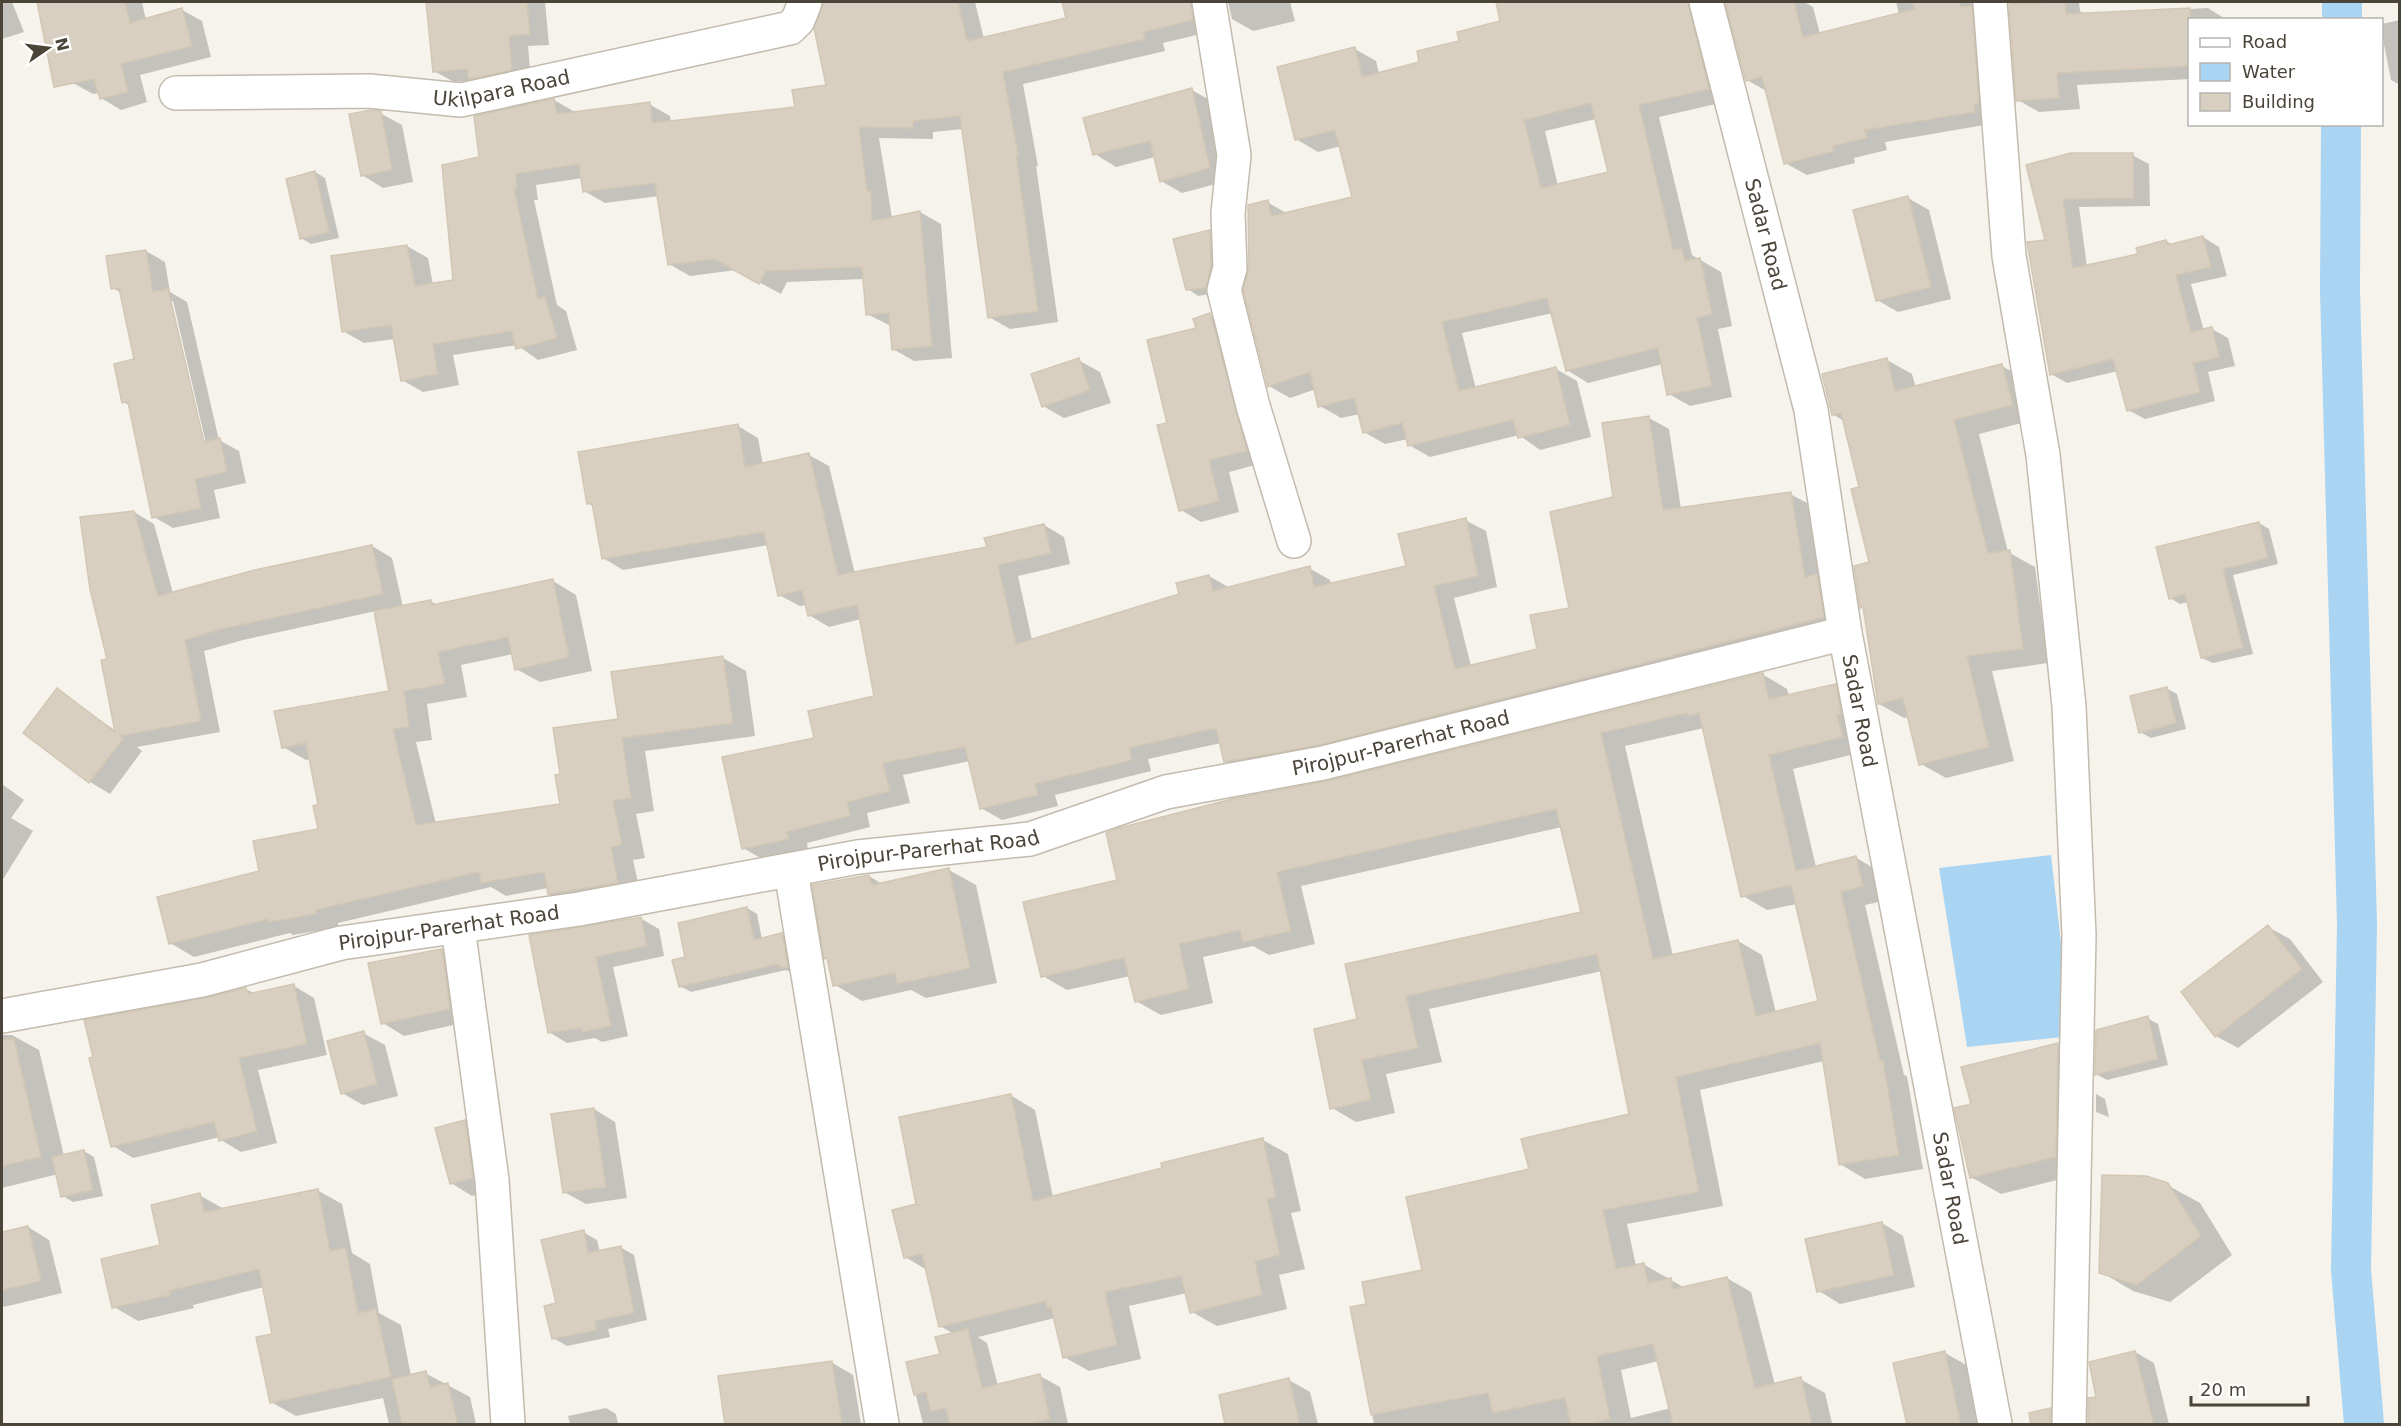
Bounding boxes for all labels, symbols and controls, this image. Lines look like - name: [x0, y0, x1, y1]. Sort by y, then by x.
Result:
- north arrow: [18, 18, 78, 78]
- legend: [2188, 18, 2383, 126]
- text: Road: [2242, 31, 2287, 52]
- text: N: [51, 36, 73, 53]
- text: Water: [2242, 61, 2296, 82]
- street label: Ukilpara Road: [432, 64, 572, 112]
- text: Building: [2242, 91, 2315, 112]
- street label: Sadar Road: [1740, 176, 1792, 293]
- street label: Sadar Road: [1837, 652, 1882, 769]
- street label: Pirojpur-Parerhat Road: [1290, 705, 1512, 780]
- street label: Pirojpur-Parerhat Road: [816, 825, 1043, 876]
- street label: Pirojpur-Parerhat Road: [337, 900, 561, 955]
- street label: Sadar Road: [1928, 1130, 1973, 1247]
- scale bar: [2191, 1369, 2308, 1407]
- text: 20 m: [2200, 1379, 2246, 1400]

